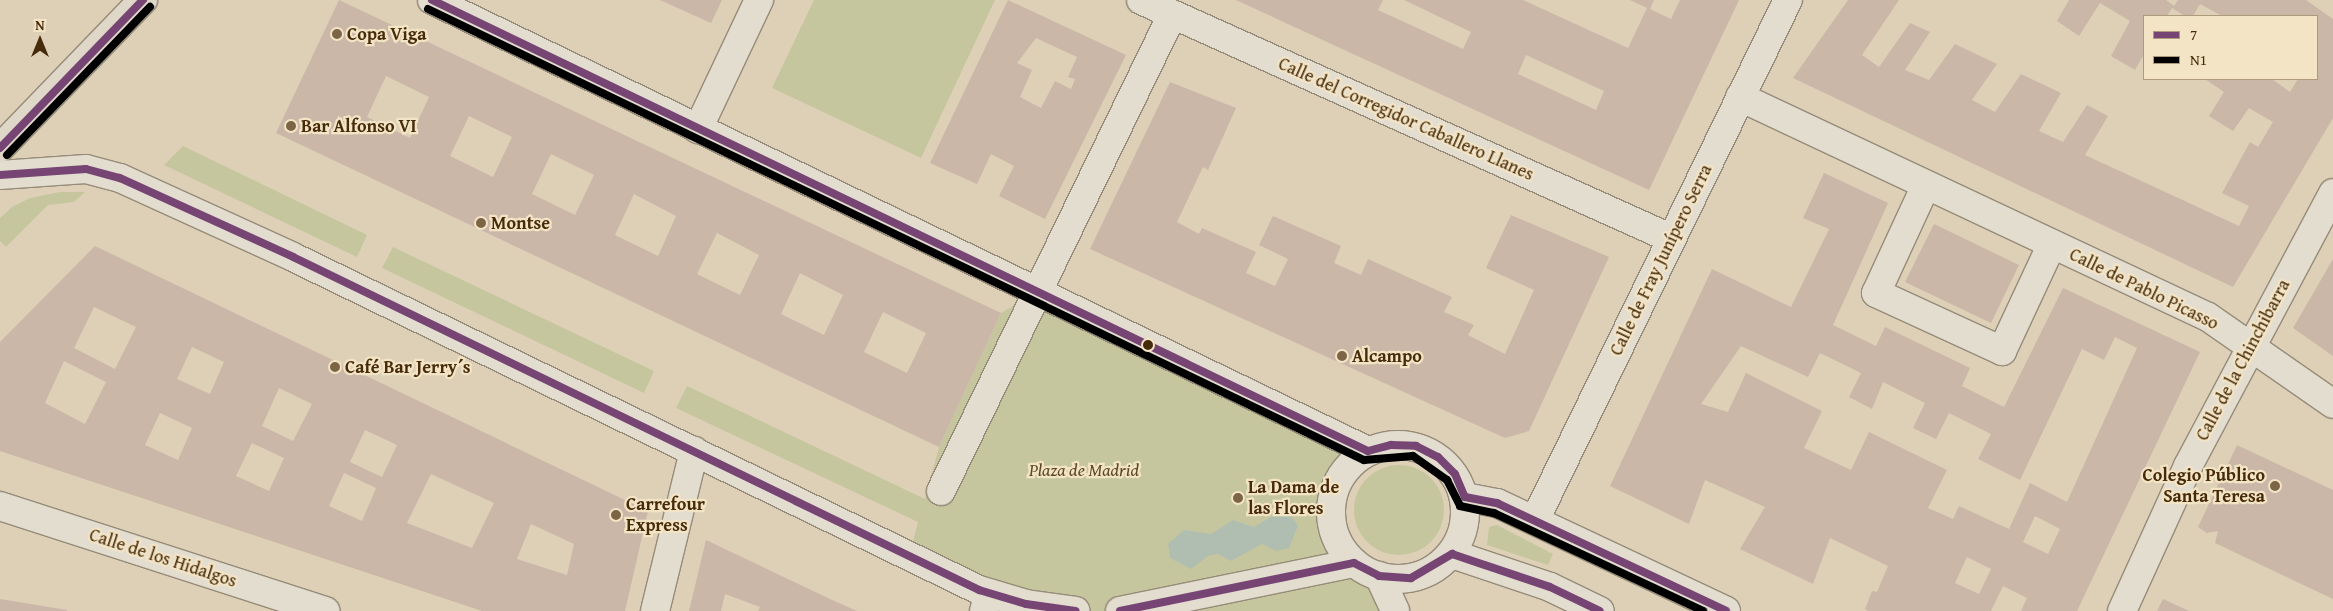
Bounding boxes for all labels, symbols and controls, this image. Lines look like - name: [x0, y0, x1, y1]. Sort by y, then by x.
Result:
- north arrow: [15, 15, 65, 65]
- text: N: [35, 15, 45, 35]
- legend: [2143, 15, 2318, 80]
- place label: Copa Viga: [347, 23, 427, 45]
- text: 7: [2190, 24, 2197, 45]
- marker: Copa Viga: [331, 28, 343, 40]
- text: N1: [2190, 49, 2207, 70]
- street label: Calle del Corregidor Caballero Llanes: [1275, 53, 1537, 185]
- place label: Bar Alfonso VI: [301, 115, 417, 137]
- marker: Bar Alfonso VI: [285, 120, 297, 132]
- street label: Calle de Fray Junípero Serra: [1605, 161, 1717, 359]
- place label: Montse: [491, 212, 550, 234]
- marker: Montse: [475, 217, 487, 229]
- street label: Calle de Pablo Picasso: [2066, 244, 2222, 334]
- street label: Calle de la Chinchibarra: [2191, 276, 2295, 444]
- unlabelled marker: [1143, 340, 1153, 350]
- place label: Alcampo: [1352, 345, 1422, 367]
- marker: Alcampo: [1336, 350, 1348, 362]
- place label: Café Bar Jerry´s: [345, 356, 470, 378]
- marker: Café Bar Jerry´s: [329, 361, 341, 373]
- park label: Plaza de Madrid: [1029, 459, 1139, 481]
- place label: Colegio Público Santa Teresa: [2143, 465, 2265, 508]
- place label: La Dama de las Flores: [1248, 477, 1339, 520]
- marker: Colegio Público Santa Teresa: [2269, 480, 2281, 492]
- marker: La Dama de las Flores: [1232, 492, 1244, 504]
- place label: Carrefour Express: [626, 494, 705, 536]
- marker: Carrefour Express: [610, 509, 622, 521]
- street label: Calle de los Hidalgos: [87, 524, 239, 592]

